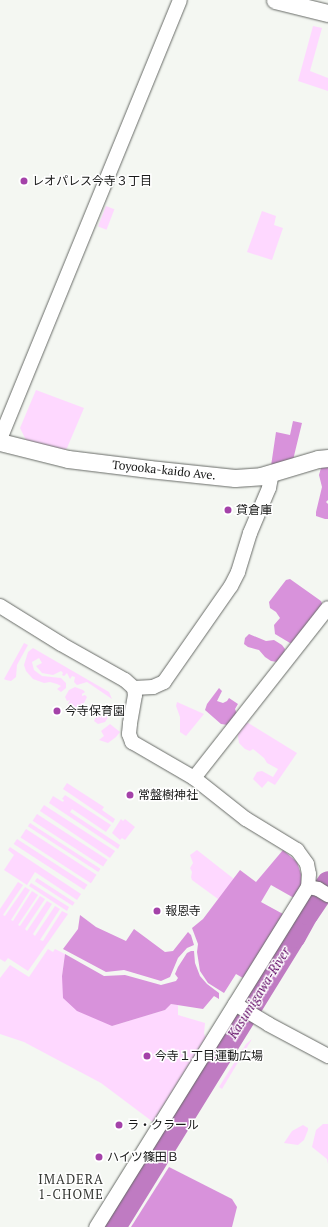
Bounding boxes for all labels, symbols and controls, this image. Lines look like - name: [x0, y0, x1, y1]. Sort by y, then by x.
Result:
- place label: レオパレス今寺３丁目: [32, 174, 152, 188]
- marker: レオパレス今寺３丁目: [19, 176, 29, 186]
- street label: Toyooka-kaido Ave.: [111, 457, 217, 483]
- place label: 貸倉庫: [236, 503, 272, 517]
- marker: 貸倉庫: [223, 505, 233, 515]
- place label: 今寺保育園: [65, 704, 125, 718]
- marker: 今寺保育園: [52, 706, 62, 716]
- place label: 常盤樹神社: [138, 788, 198, 802]
- marker: 常盤樹神社: [125, 790, 135, 800]
- place label: 報恩寺: [165, 904, 201, 918]
- marker: 報恩寺: [152, 906, 162, 916]
- water label: Kasumigawa-River: [225, 945, 293, 1041]
- place label: 今寺１丁目運動広場: [155, 1049, 263, 1063]
- marker: 今寺１丁目運動広場: [142, 1051, 152, 1061]
- place label: ラ・クラール: [127, 1118, 199, 1132]
- marker: ラ・クラール: [114, 1120, 124, 1130]
- place label: ハイツ篠田Ｂ: [107, 1150, 179, 1164]
- marker: ハイツ篠田Ｂ: [94, 1152, 104, 1162]
- district label: IMADERA 1-CHOME: [38, 1172, 104, 1203]

